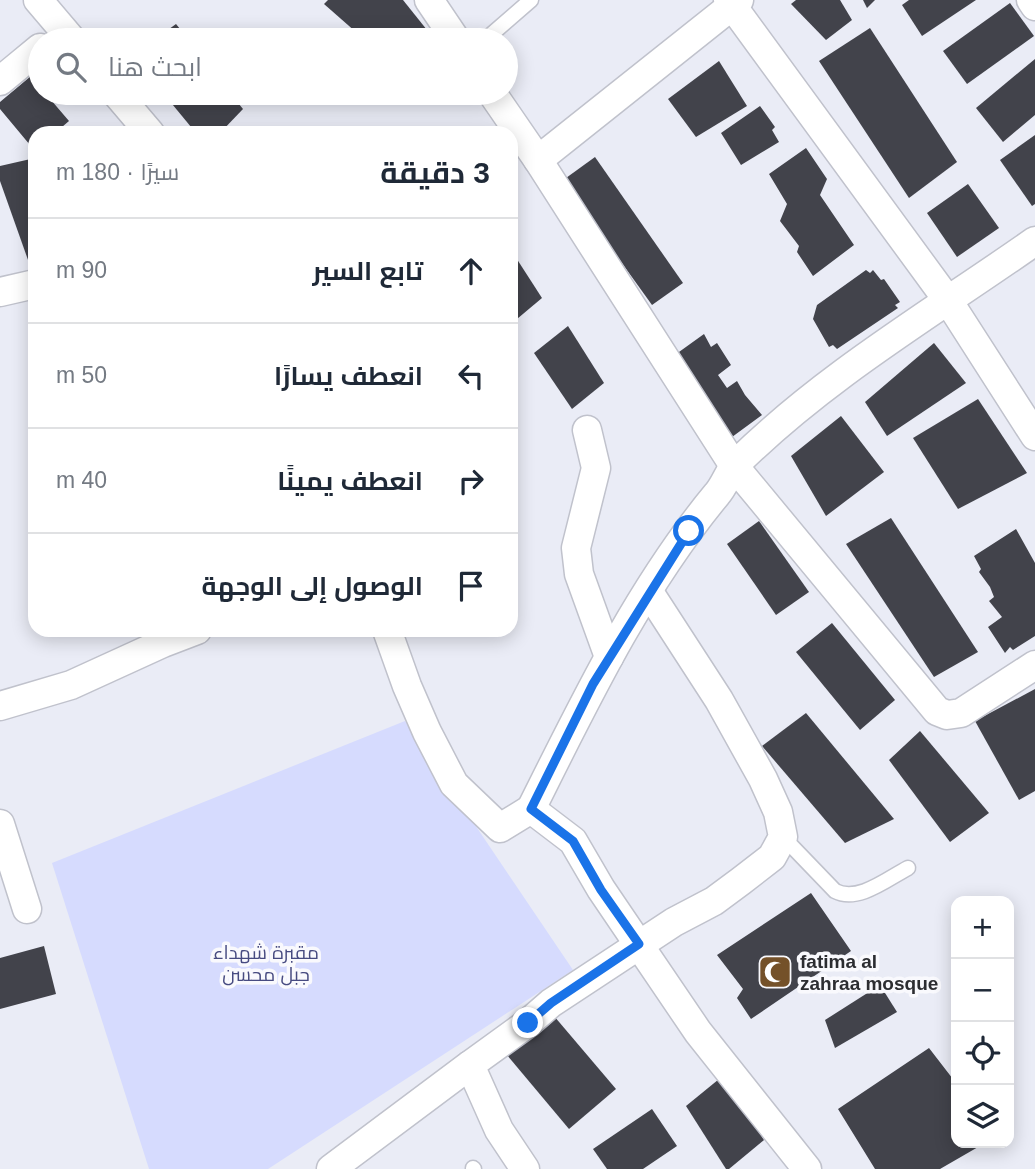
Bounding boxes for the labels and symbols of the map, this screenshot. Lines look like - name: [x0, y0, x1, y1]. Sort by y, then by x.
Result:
- route start: [673, 515, 704, 546]
- park label: مقبرة شهداء جبل محسن: [213, 942, 319, 986]
- place label: fatima al zahraa mosque: [800, 951, 938, 994]
- mosque icon: fatima al zahraa mosque: [756, 953, 794, 991]
- route end: [512, 1007, 543, 1038]

